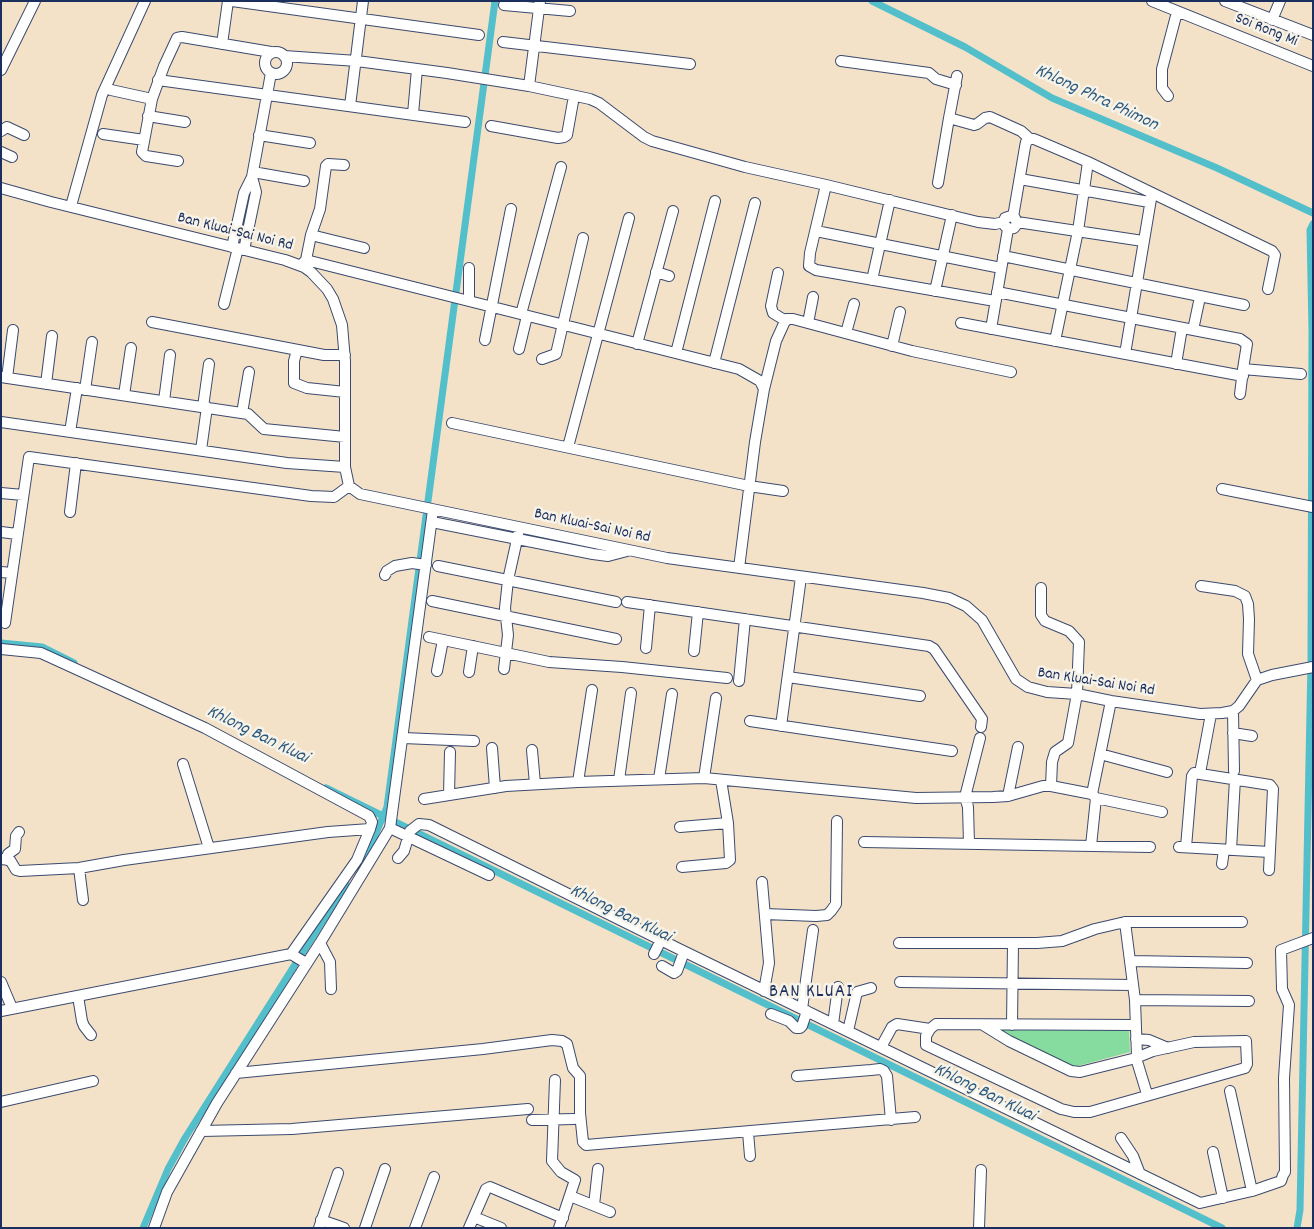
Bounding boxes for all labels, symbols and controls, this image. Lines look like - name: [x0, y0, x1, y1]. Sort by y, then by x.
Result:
- street label: Soi Rong Mi: [1232, 10, 1300, 52]
- water label: Khlong Phra Phimon: [1031, 61, 1161, 137]
- street label: Ban Kluai-Sai Noi Rd: [175, 209, 295, 257]
- street label: Ban Kluai-Sai Noi Rd: [532, 505, 652, 549]
- street label: Ban Kluai-Sai Noi Rd: [1036, 664, 1156, 702]
- water label: Khlong Ban Kluai: [203, 702, 311, 770]
- water label: Khlong Ban Kluai: [566, 881, 674, 949]
- district label: BAN KLUAI: [768, 982, 854, 1004]
- water label: Khlong Ban Kluai: [930, 1060, 1038, 1128]

